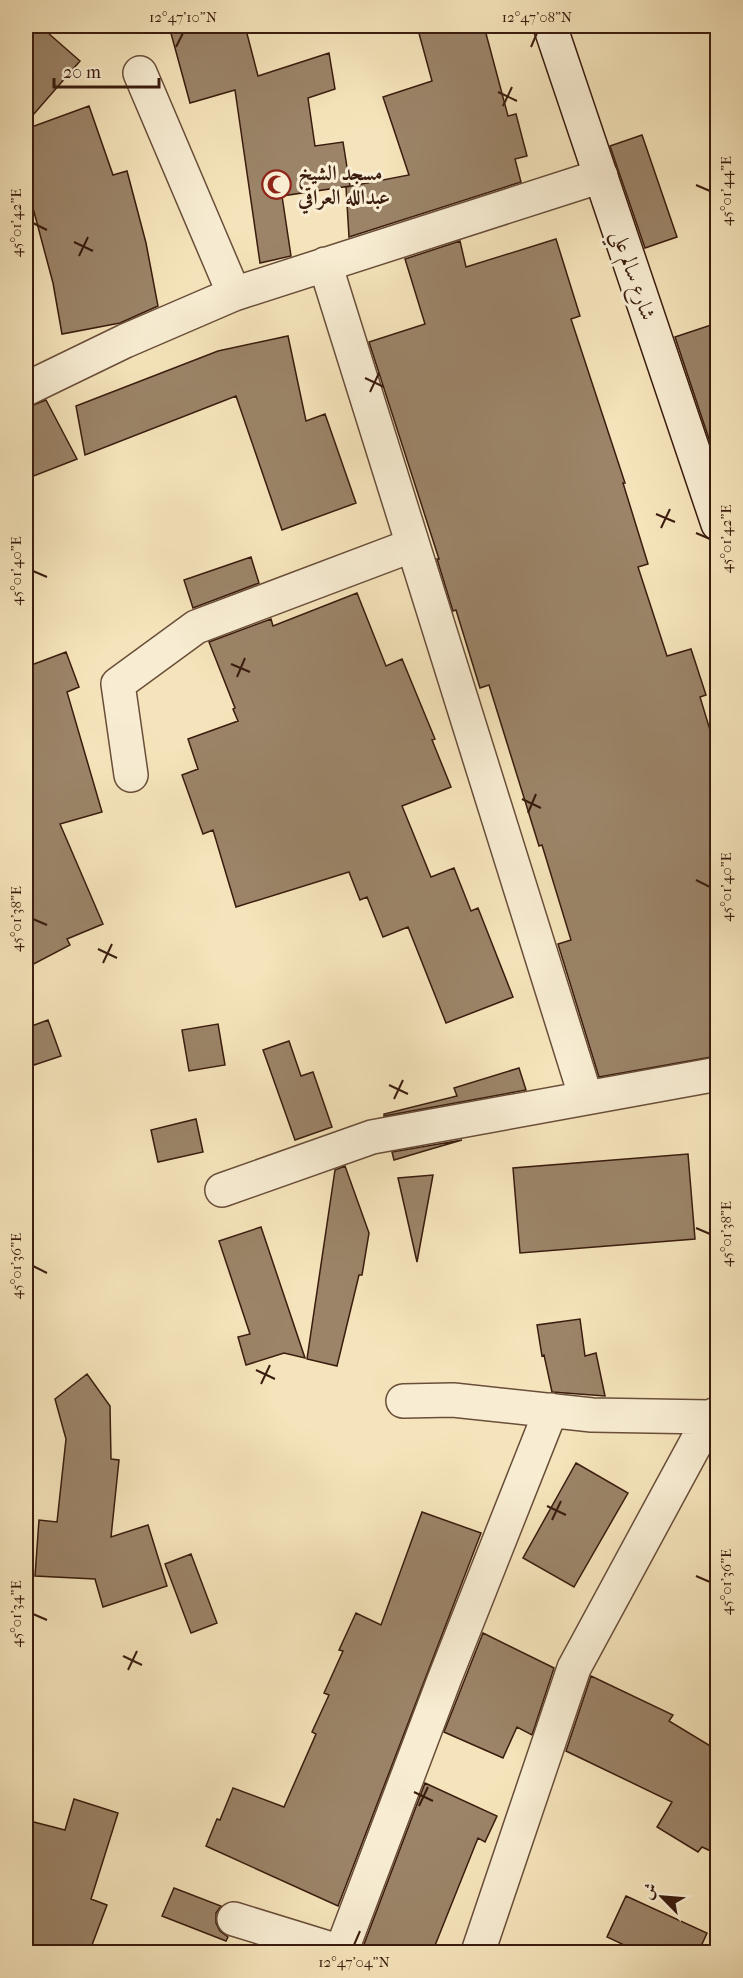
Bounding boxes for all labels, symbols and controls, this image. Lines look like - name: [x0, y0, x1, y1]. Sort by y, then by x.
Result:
- text: 12°47'10"N: [149, 8, 218, 26]
- text: 12°47'08"N: [502, 8, 573, 26]
- scale bar: [54, 51, 159, 89]
- text: 20 m: [63, 62, 101, 83]
- text: 45°01'44"E: [717, 156, 735, 226]
- place label: مسجد الشيخ عبدالله العراقي: [297, 161, 390, 215]
- mosque icon: مسجد الشيخ عبدالله العراقي: [261, 169, 293, 201]
- text: 45°01'42"E: [7, 189, 25, 257]
- street label: شارع سالم علي: [600, 227, 661, 326]
- text: 45°01'42"E: [717, 505, 735, 573]
- text: 45°01'40"E: [7, 536, 25, 606]
- text: 45°01'40"E: [717, 852, 735, 922]
- text: 45°01'38"E: [7, 886, 25, 952]
- text: 45°01'38"E: [717, 1201, 735, 1267]
- text: 45°01'36"E: [7, 1233, 25, 1299]
- text: 45°01'36"E: [717, 1549, 735, 1615]
- text: 45°01'34"E: [7, 1580, 25, 1648]
- north arrow: [632, 1867, 692, 1927]
- text: ش: [637, 1880, 661, 1902]
- text: 12°47'04"N: [318, 1953, 390, 1971]

